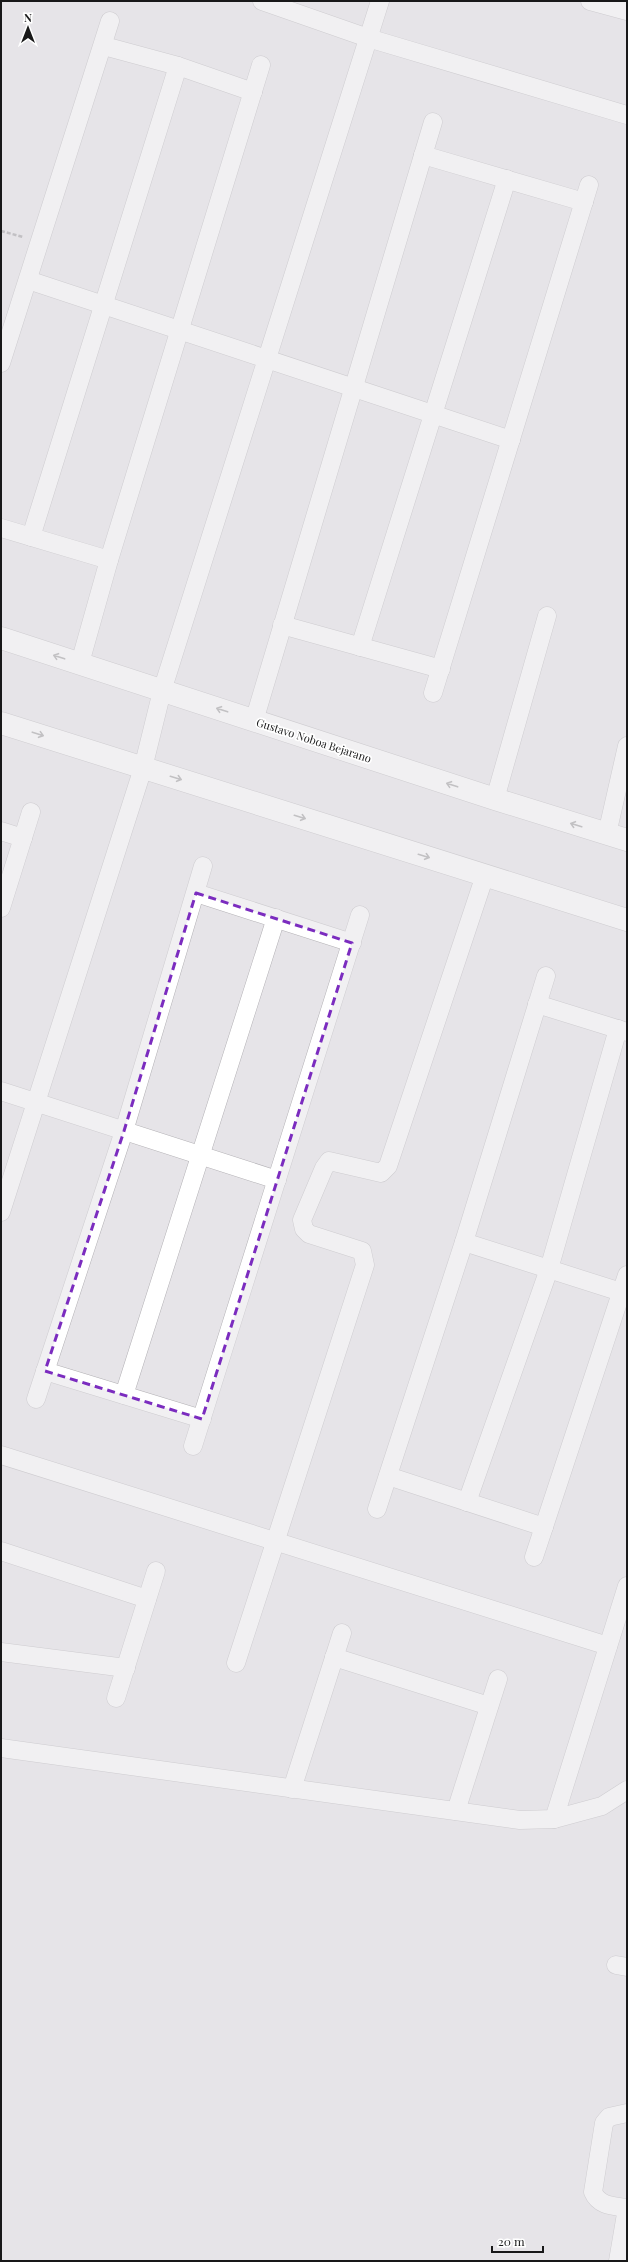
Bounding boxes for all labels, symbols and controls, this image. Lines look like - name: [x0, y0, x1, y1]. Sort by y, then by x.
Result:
- north arrow: [8, 8, 48, 48]
- text: N: [24, 10, 32, 25]
- one-way arrow: [53, 652, 65, 660]
- one-way arrow: [216, 706, 229, 713]
- street label: Gustavo Noboa Bejarano: [255, 714, 373, 766]
- one-way arrow: [32, 731, 44, 739]
- one-way arrow: [169, 775, 182, 782]
- one-way arrow: [447, 781, 459, 789]
- one-way arrow: [293, 814, 306, 821]
- one-way arrow: [570, 821, 583, 828]
- one-way arrow: [417, 853, 430, 860]
- scale bar: [492, 2228, 543, 2254]
- text: 20 m: [498, 2233, 525, 2249]

